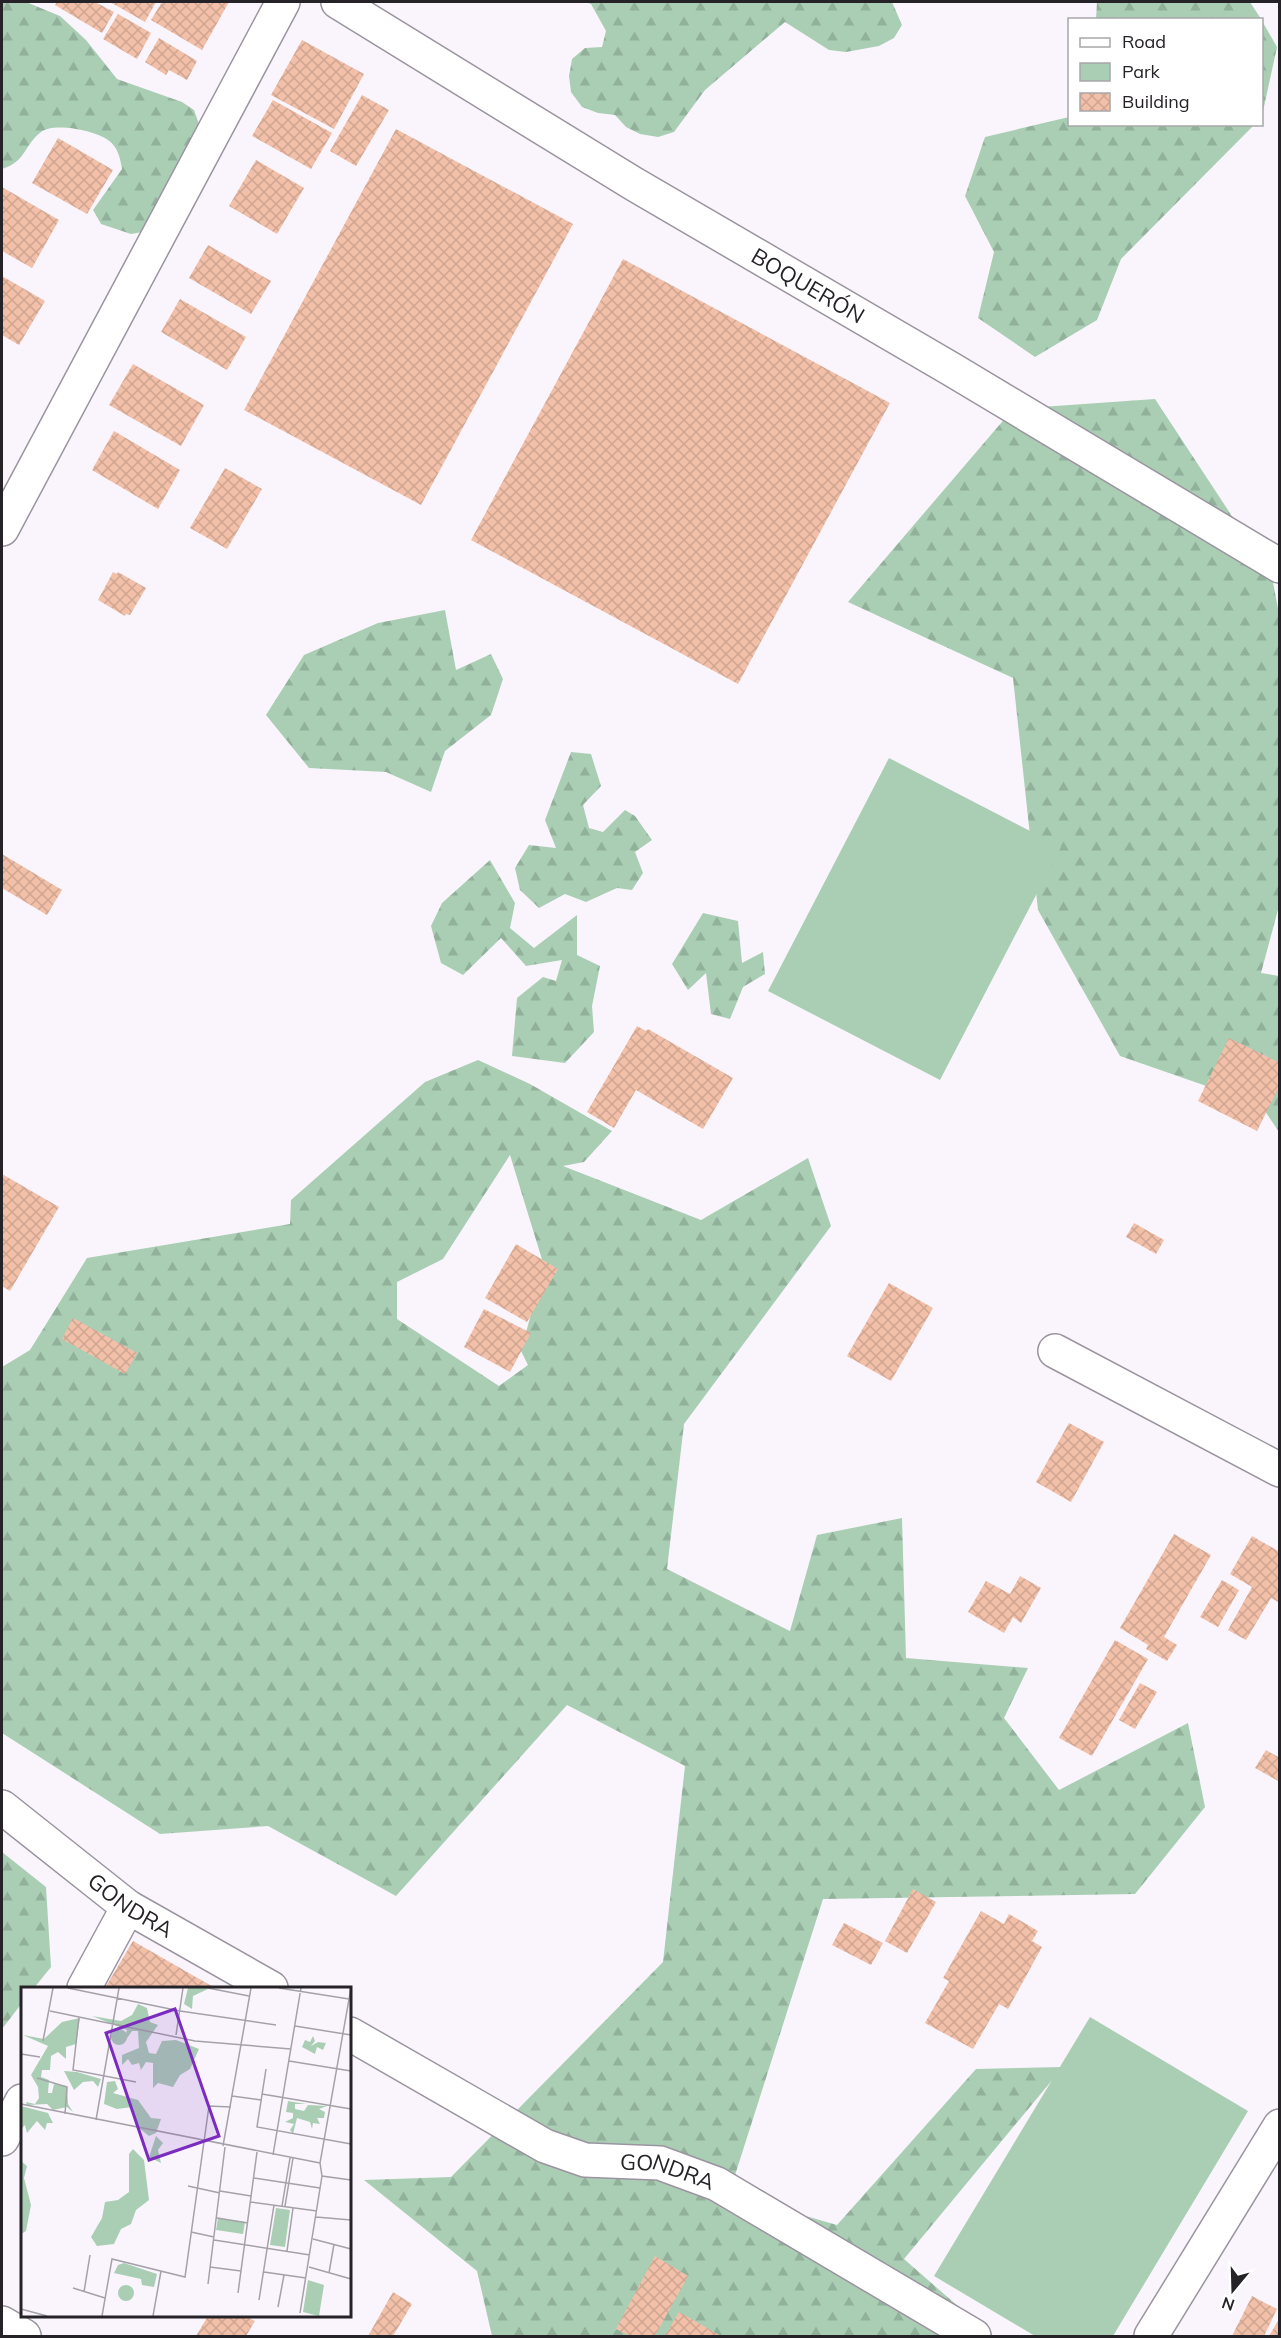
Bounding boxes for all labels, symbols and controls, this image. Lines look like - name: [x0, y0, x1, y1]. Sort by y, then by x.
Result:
- legend: [1068, 18, 1263, 126]
- text: Road: [1122, 30, 1166, 53]
- text: Park: [1122, 60, 1161, 83]
- text: Building: [1122, 90, 1190, 113]
- street label: BOQUERÓN: [746, 242, 870, 330]
- street label: GONDRA: [82, 1867, 178, 1944]
- inset map: [21, 1987, 351, 2317]
- street label: GONDRA: [620, 2147, 719, 2196]
- north arrow: [1203, 2260, 1263, 2320]
- text: N: [1219, 2293, 1237, 2316]

